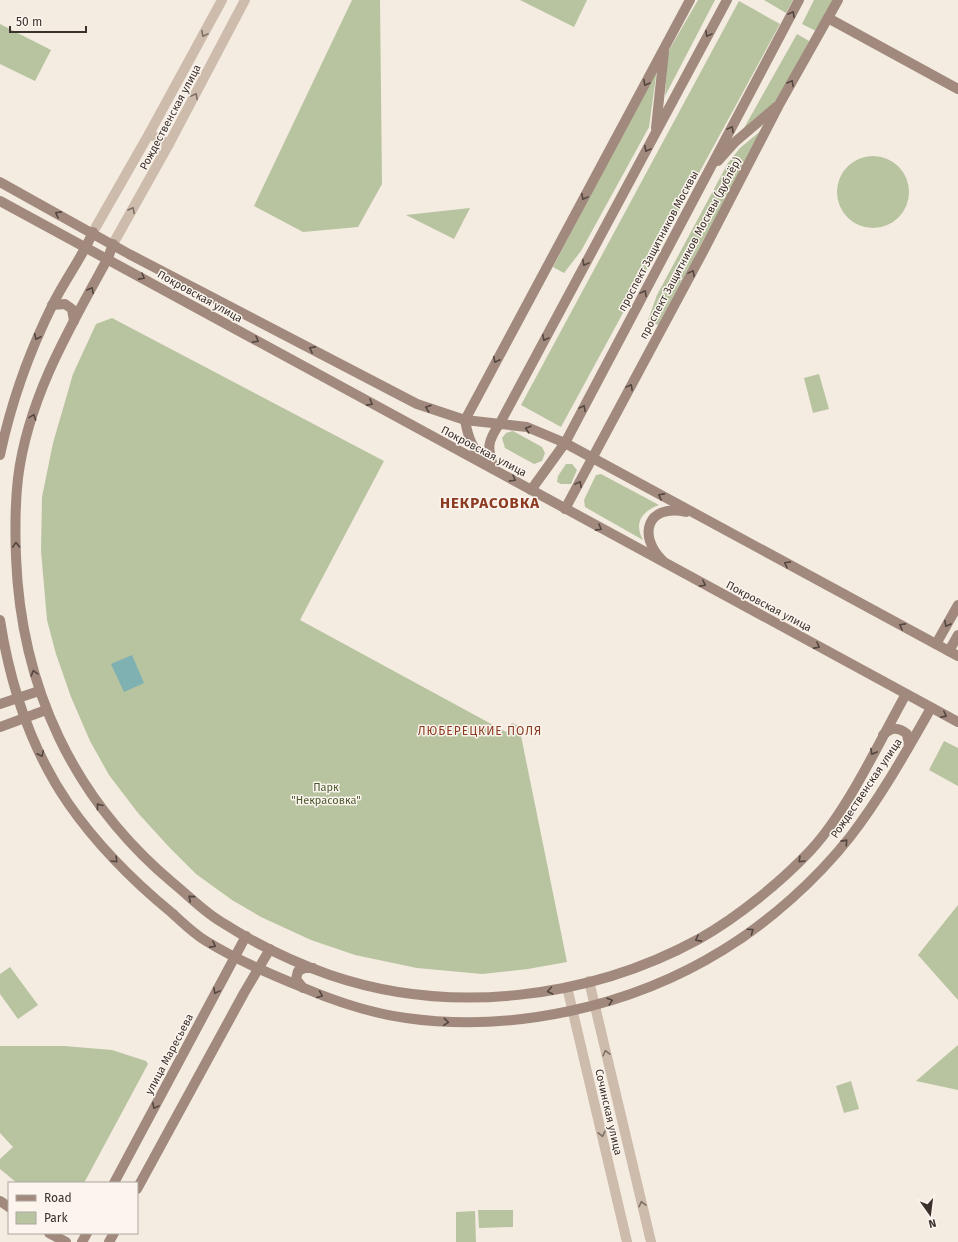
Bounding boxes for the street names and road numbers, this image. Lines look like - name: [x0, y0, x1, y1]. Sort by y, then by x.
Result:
- street label: Рождественская улица: [137, 62, 204, 172]
- street label: проспект Защитников Москвы (дублёр): [637, 155, 744, 341]
- street label: проспект Защитников Москвы: [616, 169, 701, 314]
- street label: Покровская улица: [155, 268, 244, 325]
- street label: Покровская улица: [439, 423, 529, 480]
- street label: Покровская улица: [724, 578, 814, 635]
- street label: Рождественская улица: [828, 736, 905, 841]
- street label: улица Маресьева: [143, 1012, 196, 1097]
- street label: Сочинская улица: [592, 1068, 625, 1156]

